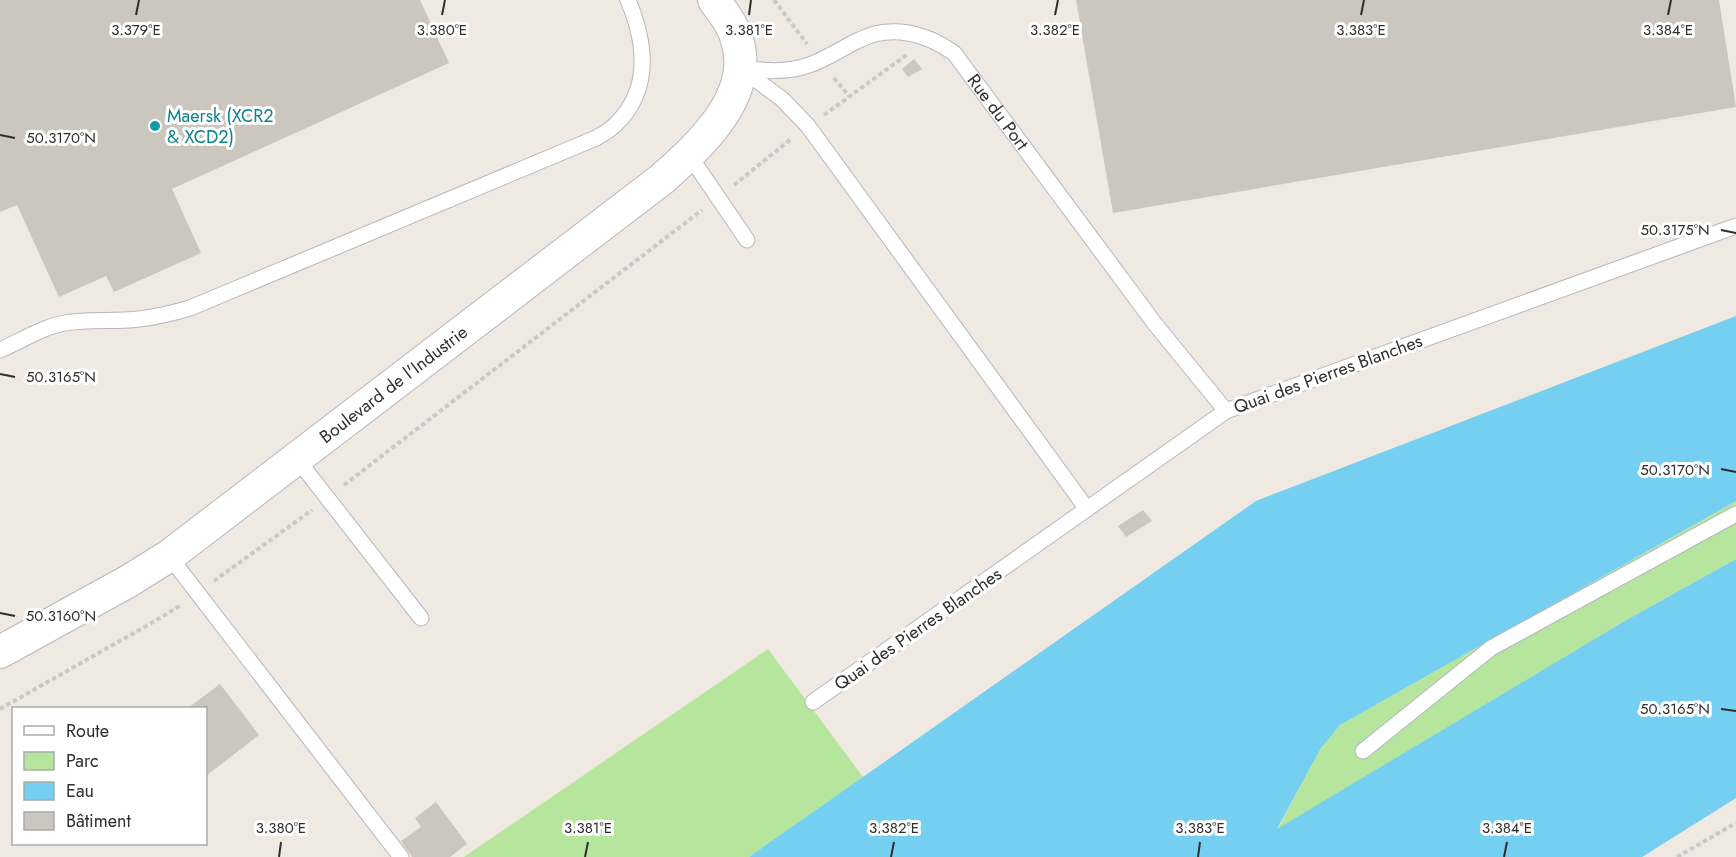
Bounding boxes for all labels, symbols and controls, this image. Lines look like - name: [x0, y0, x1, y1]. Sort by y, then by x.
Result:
- text: 3.379°E: [111, 19, 161, 41]
- text: 3.380°E: [417, 19, 467, 41]
- text: 3.381°E: [725, 19, 773, 41]
- text: 3.382°E: [1030, 19, 1080, 41]
- text: 3.383°E: [1336, 19, 1386, 41]
- text: 3.384°E: [1643, 19, 1693, 41]
- street label: Rue du Port: [961, 69, 1035, 156]
- place label: Maersk (XCR2 & XCD2): [167, 103, 274, 150]
- marker: Maersk (XCR2 & XCD2): [148, 119, 162, 133]
- text: 50.3170°N: [26, 127, 96, 149]
- text: 50.3175°N: [1640, 219, 1710, 241]
- street label: Boulevard de l'Industrie: [314, 319, 473, 449]
- street label: Quai des Pierres Blanches: [1230, 328, 1426, 420]
- text: 50.3165°N: [26, 366, 96, 388]
- text: 50.3170°N: [1640, 459, 1710, 481]
- street label: Quai des Pierres Blanches: [829, 561, 1007, 697]
- text: 50.3160°N: [26, 605, 96, 627]
- text: 50.3165°N: [1640, 698, 1710, 720]
- legend: [12, 707, 207, 845]
- text: Route: [66, 718, 109, 744]
- text: Parc: [66, 748, 99, 774]
- text: Eau: [66, 778, 94, 804]
- text: Bâtiment: [66, 808, 132, 834]
- text: 3.380°E: [256, 817, 306, 839]
- text: 3.381°E: [564, 817, 612, 839]
- text: 3.382°E: [869, 817, 919, 839]
- text: 3.383°E: [1175, 817, 1225, 839]
- text: 3.384°E: [1482, 817, 1532, 839]

